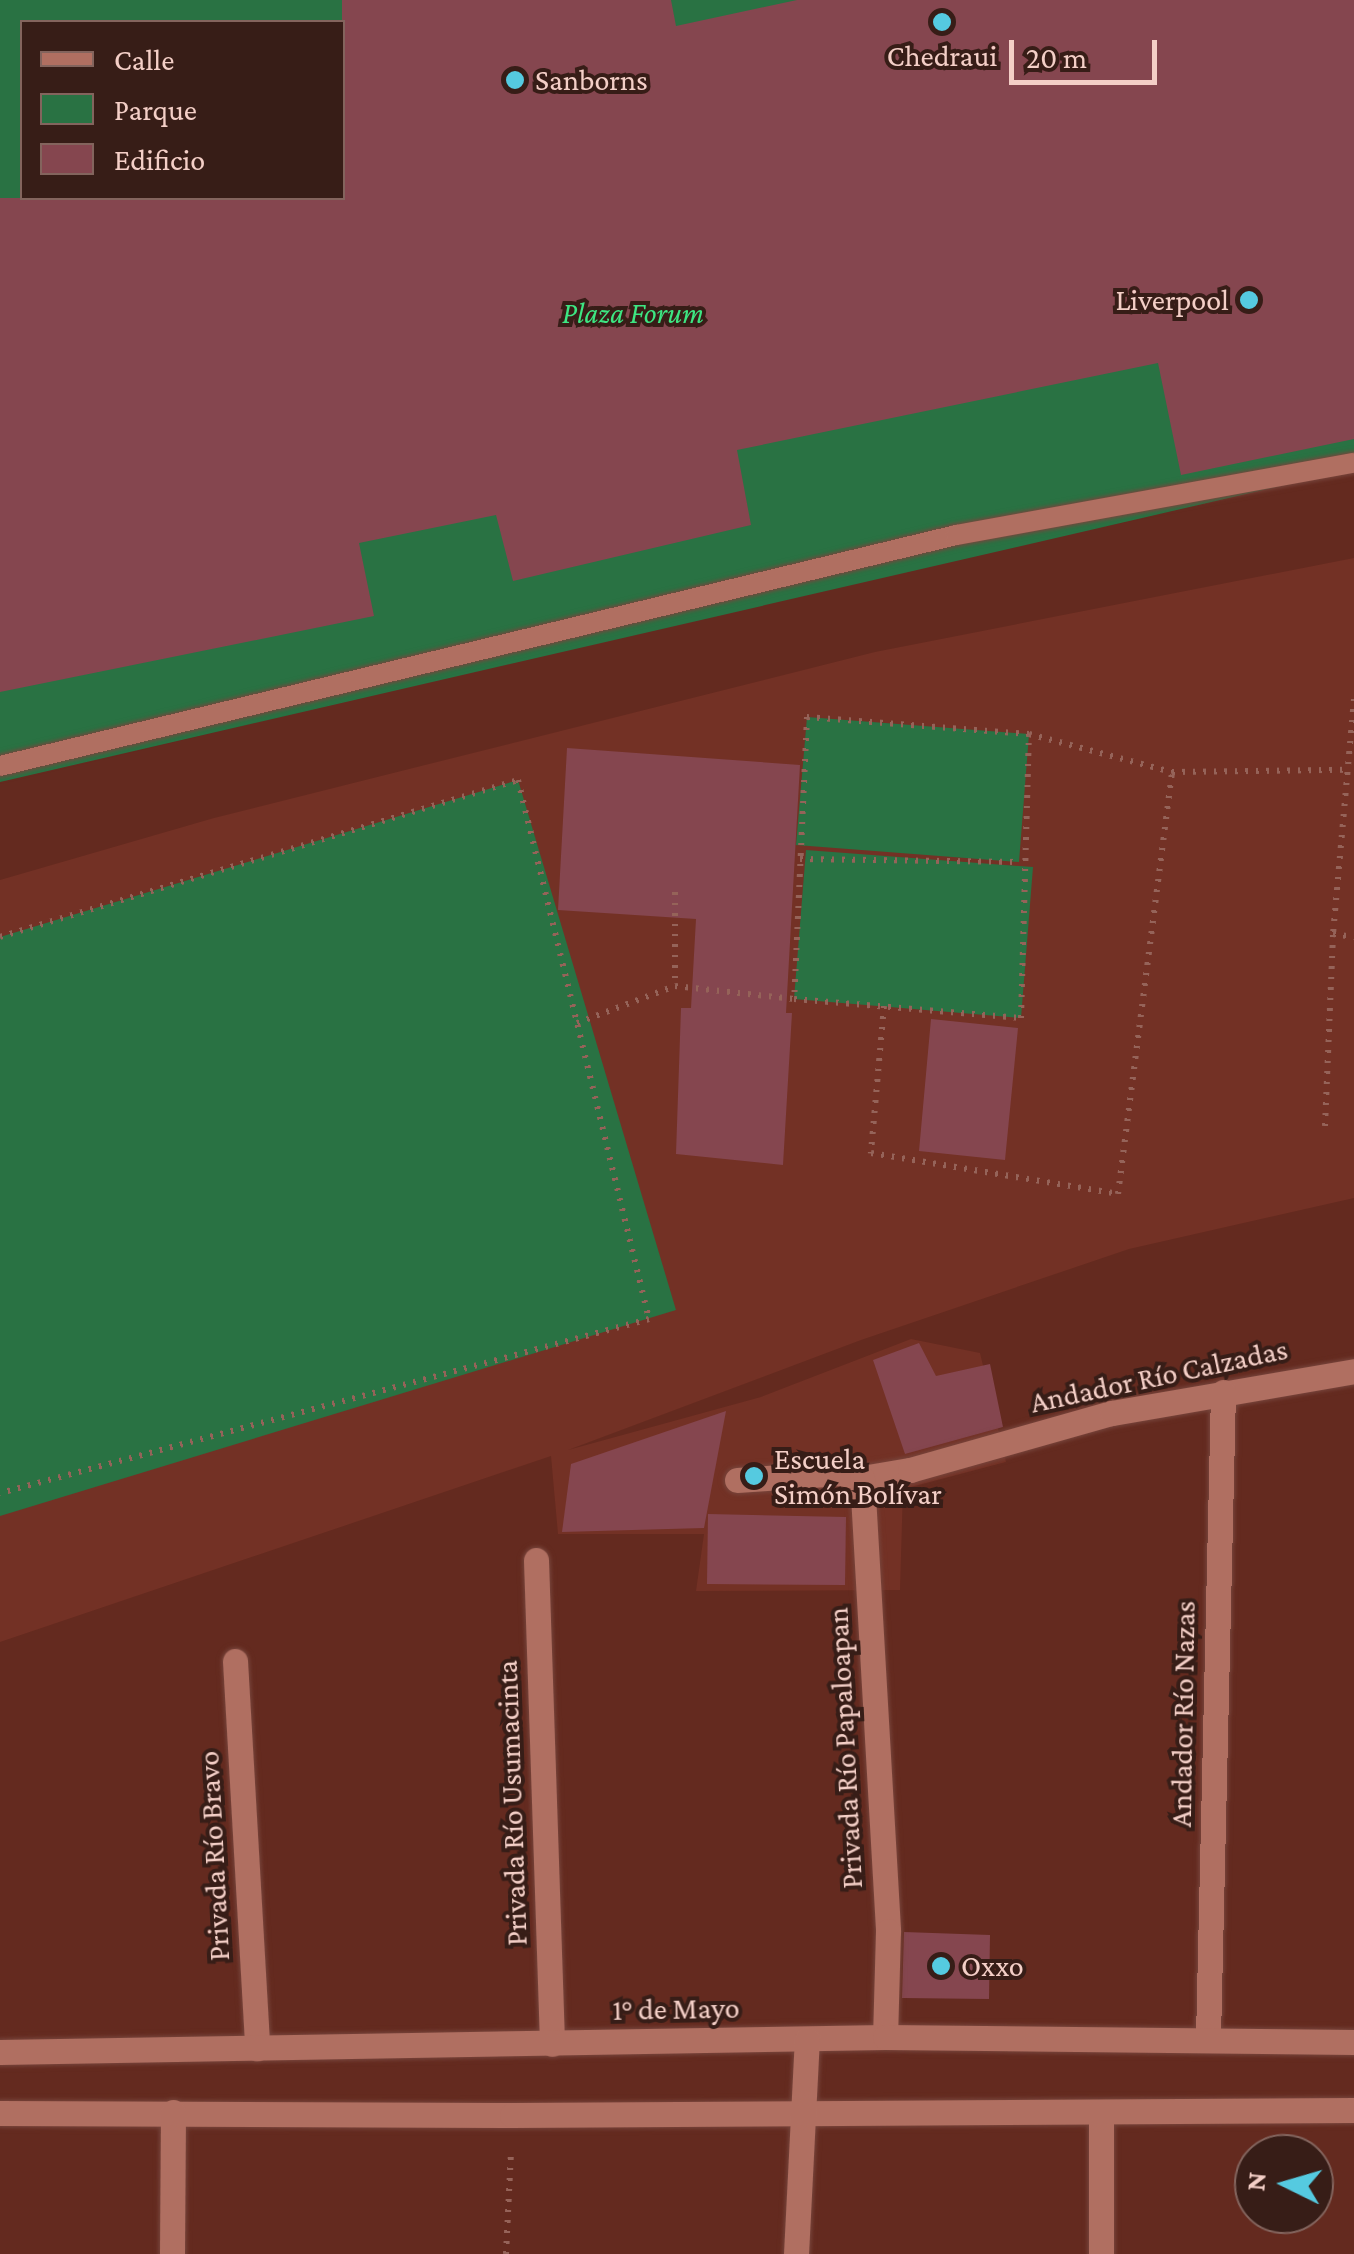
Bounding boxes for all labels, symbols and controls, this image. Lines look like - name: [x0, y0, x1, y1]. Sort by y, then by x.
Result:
- marker: Chedraui: [931, 11, 953, 33]
- legend: [20, 20, 345, 200]
- scale bar: [1014, 20, 1162, 82]
- place label: Chedraui: [887, 38, 997, 74]
- text: 20 m: [1026, 41, 1087, 74]
- text: Calle: [114, 43, 174, 76]
- place label: Sanborns: [535, 62, 648, 98]
- marker: Sanborns: [504, 69, 526, 91]
- text: Parque: [114, 93, 197, 126]
- text: Edificio: [114, 143, 205, 176]
- place label: Liverpool: [1115, 282, 1229, 318]
- marker: Liverpool: [1238, 289, 1260, 311]
- park label: Plaza Forum: [562, 295, 704, 331]
- street label: Andador Río Calzadas: [1027, 1331, 1291, 1421]
- place label: Escuela Simón Bolívar: [774, 1441, 942, 1512]
- marker: Escuela Simón Bolívar: [743, 1465, 765, 1487]
- street label: Andador Río Nazas: [1163, 1600, 1203, 1828]
- street label: Privada Río Papaloapan: [820, 1606, 870, 1890]
- street label: Privada Río Usumacinta: [489, 1659, 535, 1947]
- street label: Privada Río Bravo: [191, 1750, 237, 1962]
- place label: Oxxo: [961, 1948, 1024, 1984]
- marker: Oxxo: [930, 1955, 952, 1977]
- street label: 1° de Mayo: [612, 1990, 740, 2028]
- north arrow: [1234, 2134, 1334, 2234]
- text: N: [1239, 2171, 1272, 2192]

